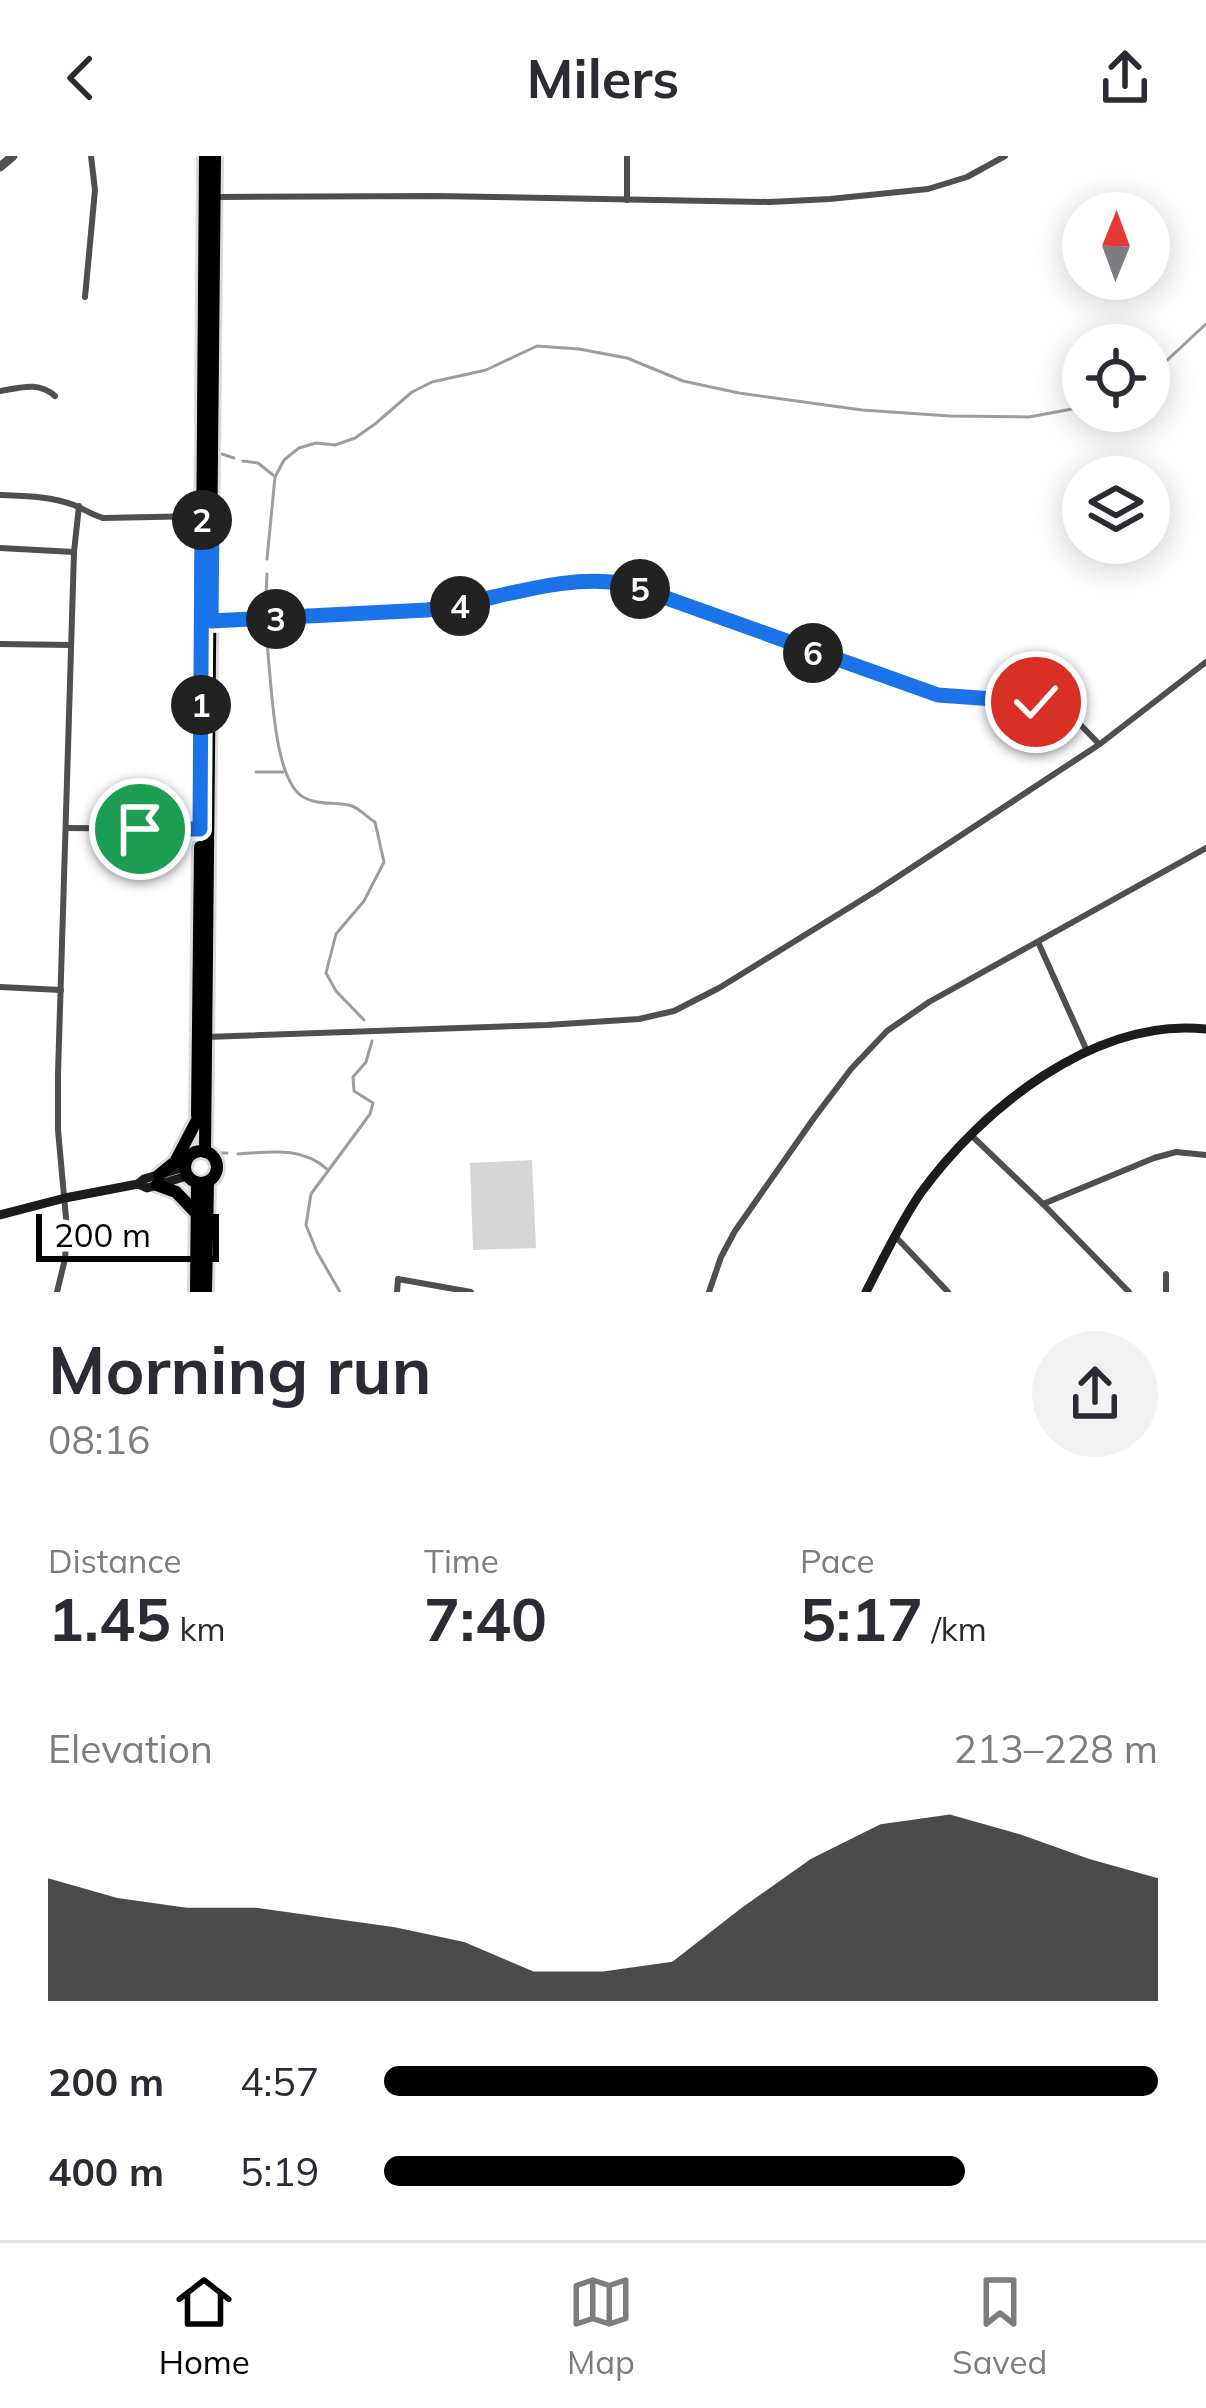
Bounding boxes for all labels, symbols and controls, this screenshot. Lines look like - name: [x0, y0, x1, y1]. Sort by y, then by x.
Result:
- text: Milers: [527, 44, 679, 112]
- icon: back: [48, 45, 114, 111]
- icon: share: [1092, 45, 1158, 111]
- north arrow: [1062, 192, 1170, 300]
- map controls: [1062, 192, 1170, 564]
- button: locate: [1062, 324, 1170, 432]
- button: layers: [1062, 456, 1170, 564]
- pin: 2: [172, 490, 232, 550]
- text: 2: [192, 499, 212, 540]
- pin: 5: [610, 559, 670, 619]
- text: 5: [630, 568, 650, 609]
- pin: 4: [430, 576, 490, 636]
- text: 4: [450, 585, 470, 626]
- pin: 3: [246, 589, 306, 649]
- text: 3: [266, 598, 286, 639]
- pin: 6: [783, 623, 843, 683]
- text: 6: [803, 632, 823, 673]
- pin: [985, 651, 1087, 753]
- icon: check: [1003, 669, 1069, 735]
- pin: 1: [171, 675, 231, 735]
- text: 1: [191, 684, 211, 725]
- pin: [89, 778, 191, 880]
- icon: arrive: [107, 796, 173, 862]
- scale bar: [36, 1208, 219, 1261]
- text: 200 m: [54, 1214, 151, 1255]
- text: Morning run: [48, 1328, 431, 1411]
- button: share: [1032, 1331, 1158, 1457]
- text: 08:16: [48, 1415, 151, 1464]
- text: Distance: [48, 1540, 181, 1581]
- text: Time: [424, 1540, 499, 1581]
- text: Pace: [800, 1540, 874, 1581]
- text: 1.45: [48, 1581, 171, 1656]
- text: 7:40: [424, 1581, 547, 1656]
- text: 5:17: [800, 1581, 923, 1656]
- text: km: [171, 1608, 225, 1649]
- text: /km: [923, 1608, 987, 1649]
- text: Elevation: [48, 1724, 213, 1773]
- text: 213–228 m: [953, 1724, 1158, 1773]
- text: 200 m: [48, 2057, 164, 2106]
- text: 4:57: [240, 2057, 319, 2106]
- text: 400 m: [48, 2147, 164, 2196]
- text: 5:19: [240, 2147, 319, 2196]
- tab: Home: [159, 2269, 250, 2382]
- tab: Map: [567, 2269, 635, 2382]
- tab: Saved: [952, 2269, 1047, 2382]

